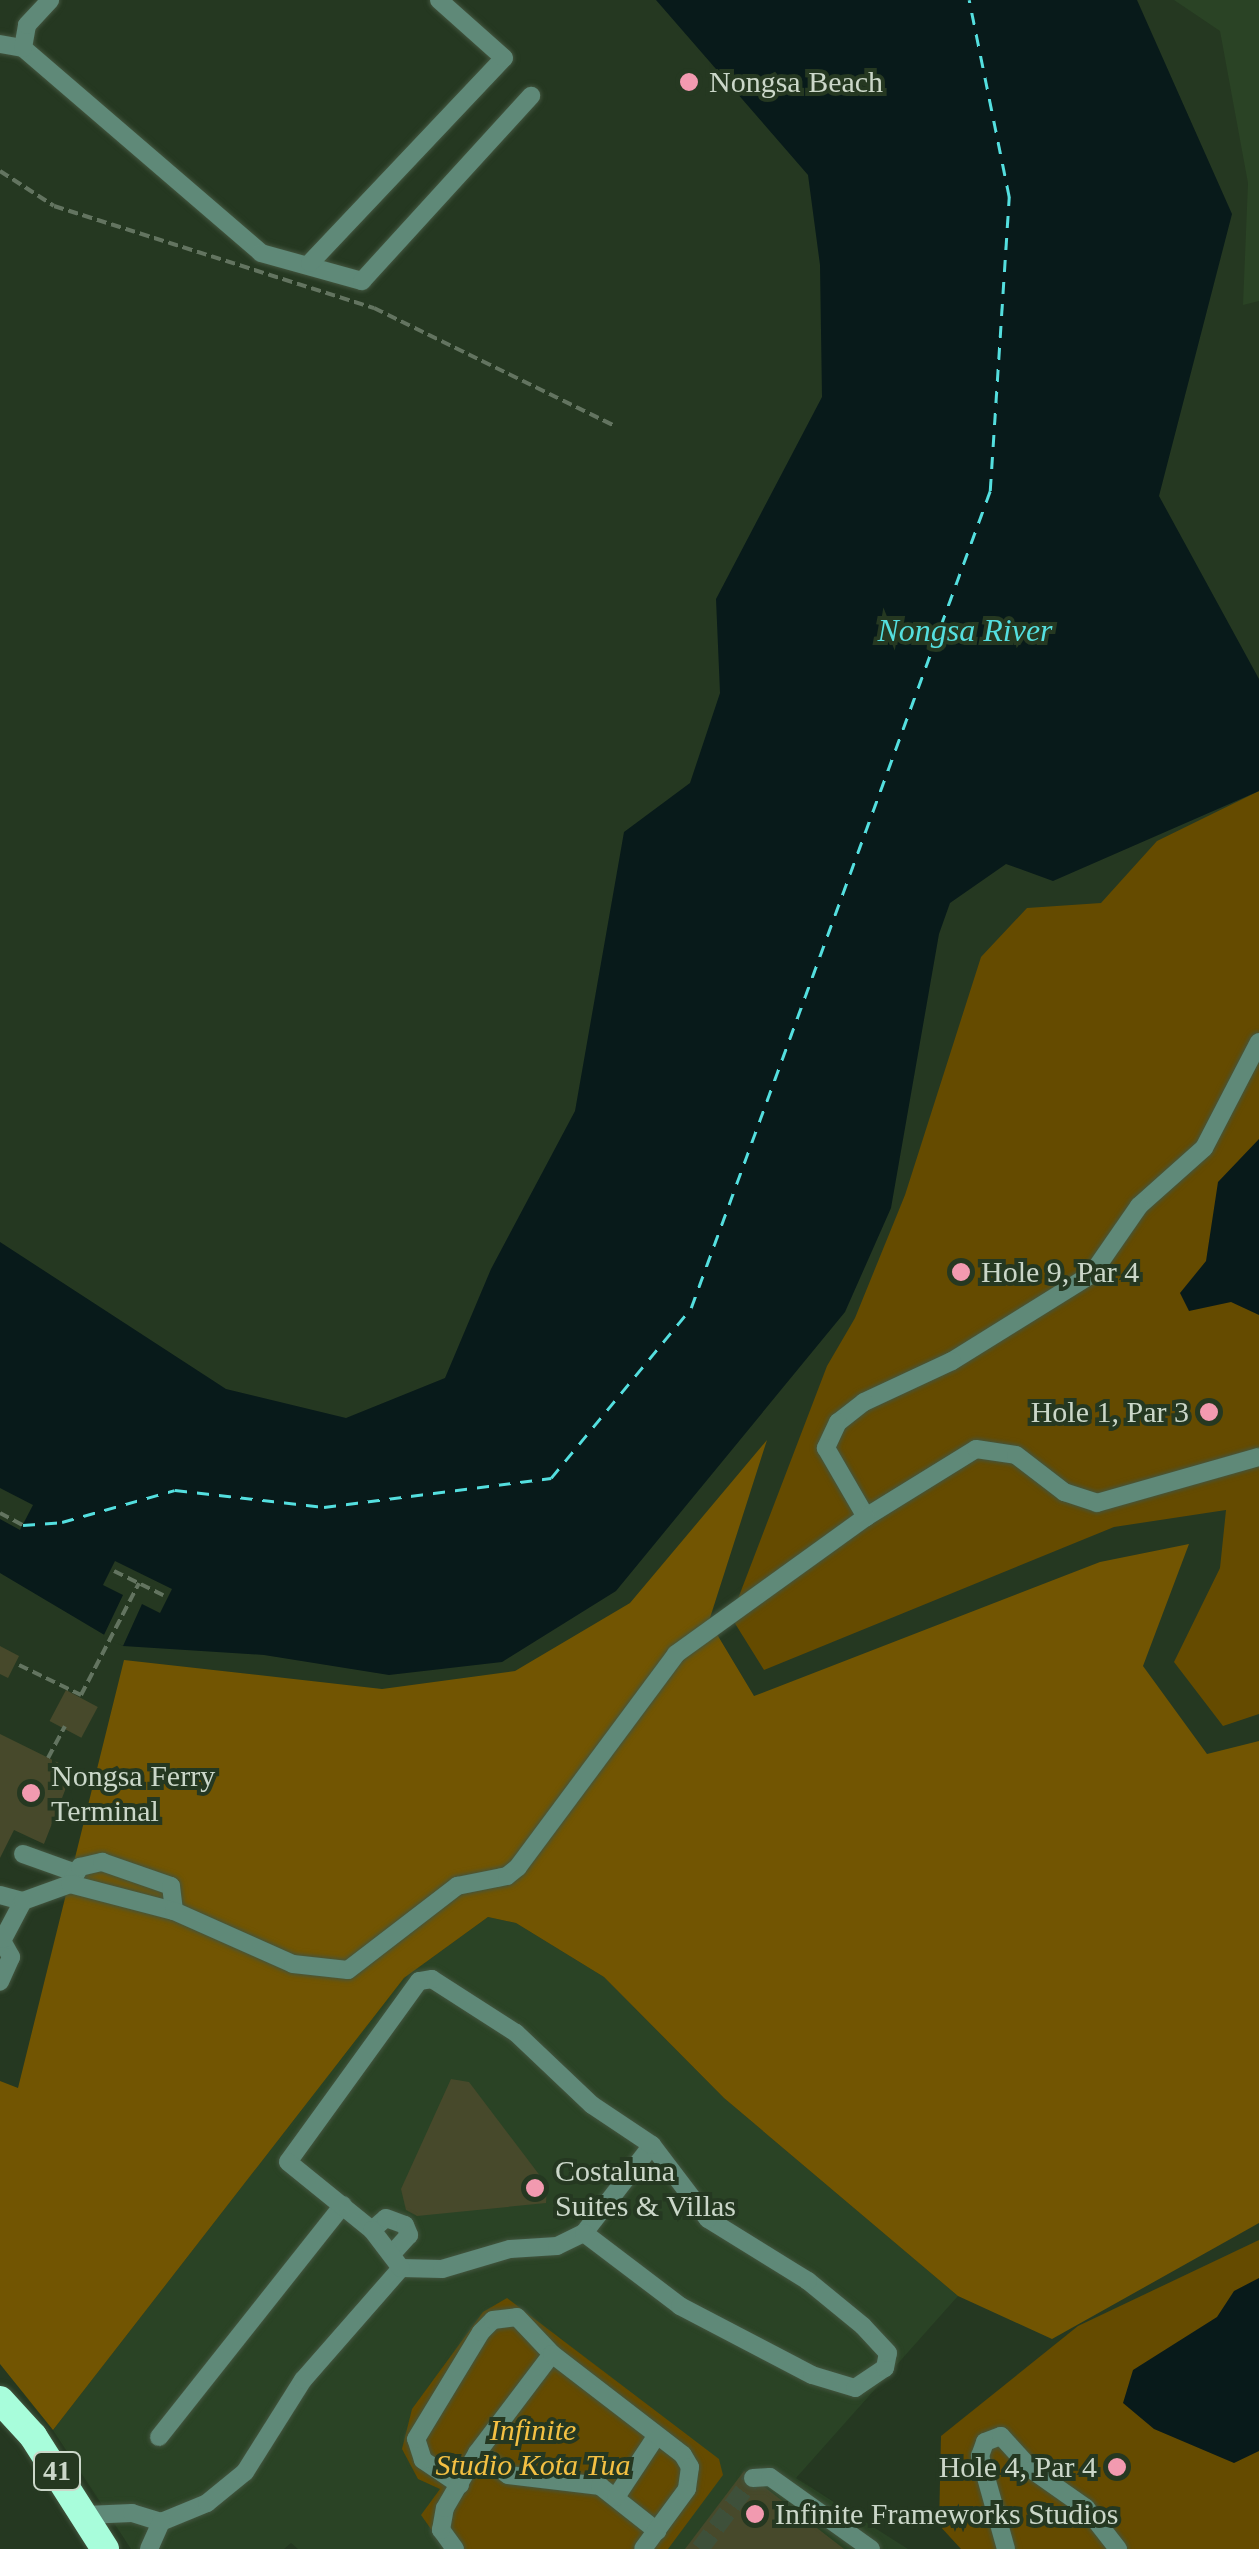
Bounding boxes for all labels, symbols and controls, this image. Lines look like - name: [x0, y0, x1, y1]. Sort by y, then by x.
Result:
- place label: Nongsa Beach: [709, 64, 883, 100]
- marker: Nongsa Beach: [678, 71, 700, 93]
- water label: Nongsa River: [877, 611, 1053, 649]
- place label: Hole 9, Par 4: [981, 1254, 1139, 1290]
- marker: Hole 9, Par 4: [950, 1261, 972, 1283]
- place label: Hole 1, Par 3: [1031, 1394, 1189, 1430]
- marker: Hole 1, Par 3: [1198, 1401, 1220, 1423]
- place label: Nongsa Ferry Terminal: [51, 1758, 215, 1828]
- marker: Nongsa Ferry Terminal: [20, 1782, 42, 1804]
- place label: Costaluna Suites & Villas: [555, 2153, 737, 2224]
- marker: Costaluna Suites & Villas: [524, 2177, 546, 2199]
- park label: Infinite Studio Kota Tua: [435, 2412, 631, 2482]
- road number: 41: [32, 2448, 82, 2494]
- place label: Hole 4, Par 4: [939, 2449, 1097, 2485]
- marker: Hole 4, Par 4: [1106, 2456, 1128, 2478]
- place label: Infinite Frameworks Studios: [775, 2496, 1118, 2532]
- marker: Infinite Frameworks Studios: [744, 2503, 766, 2525]

